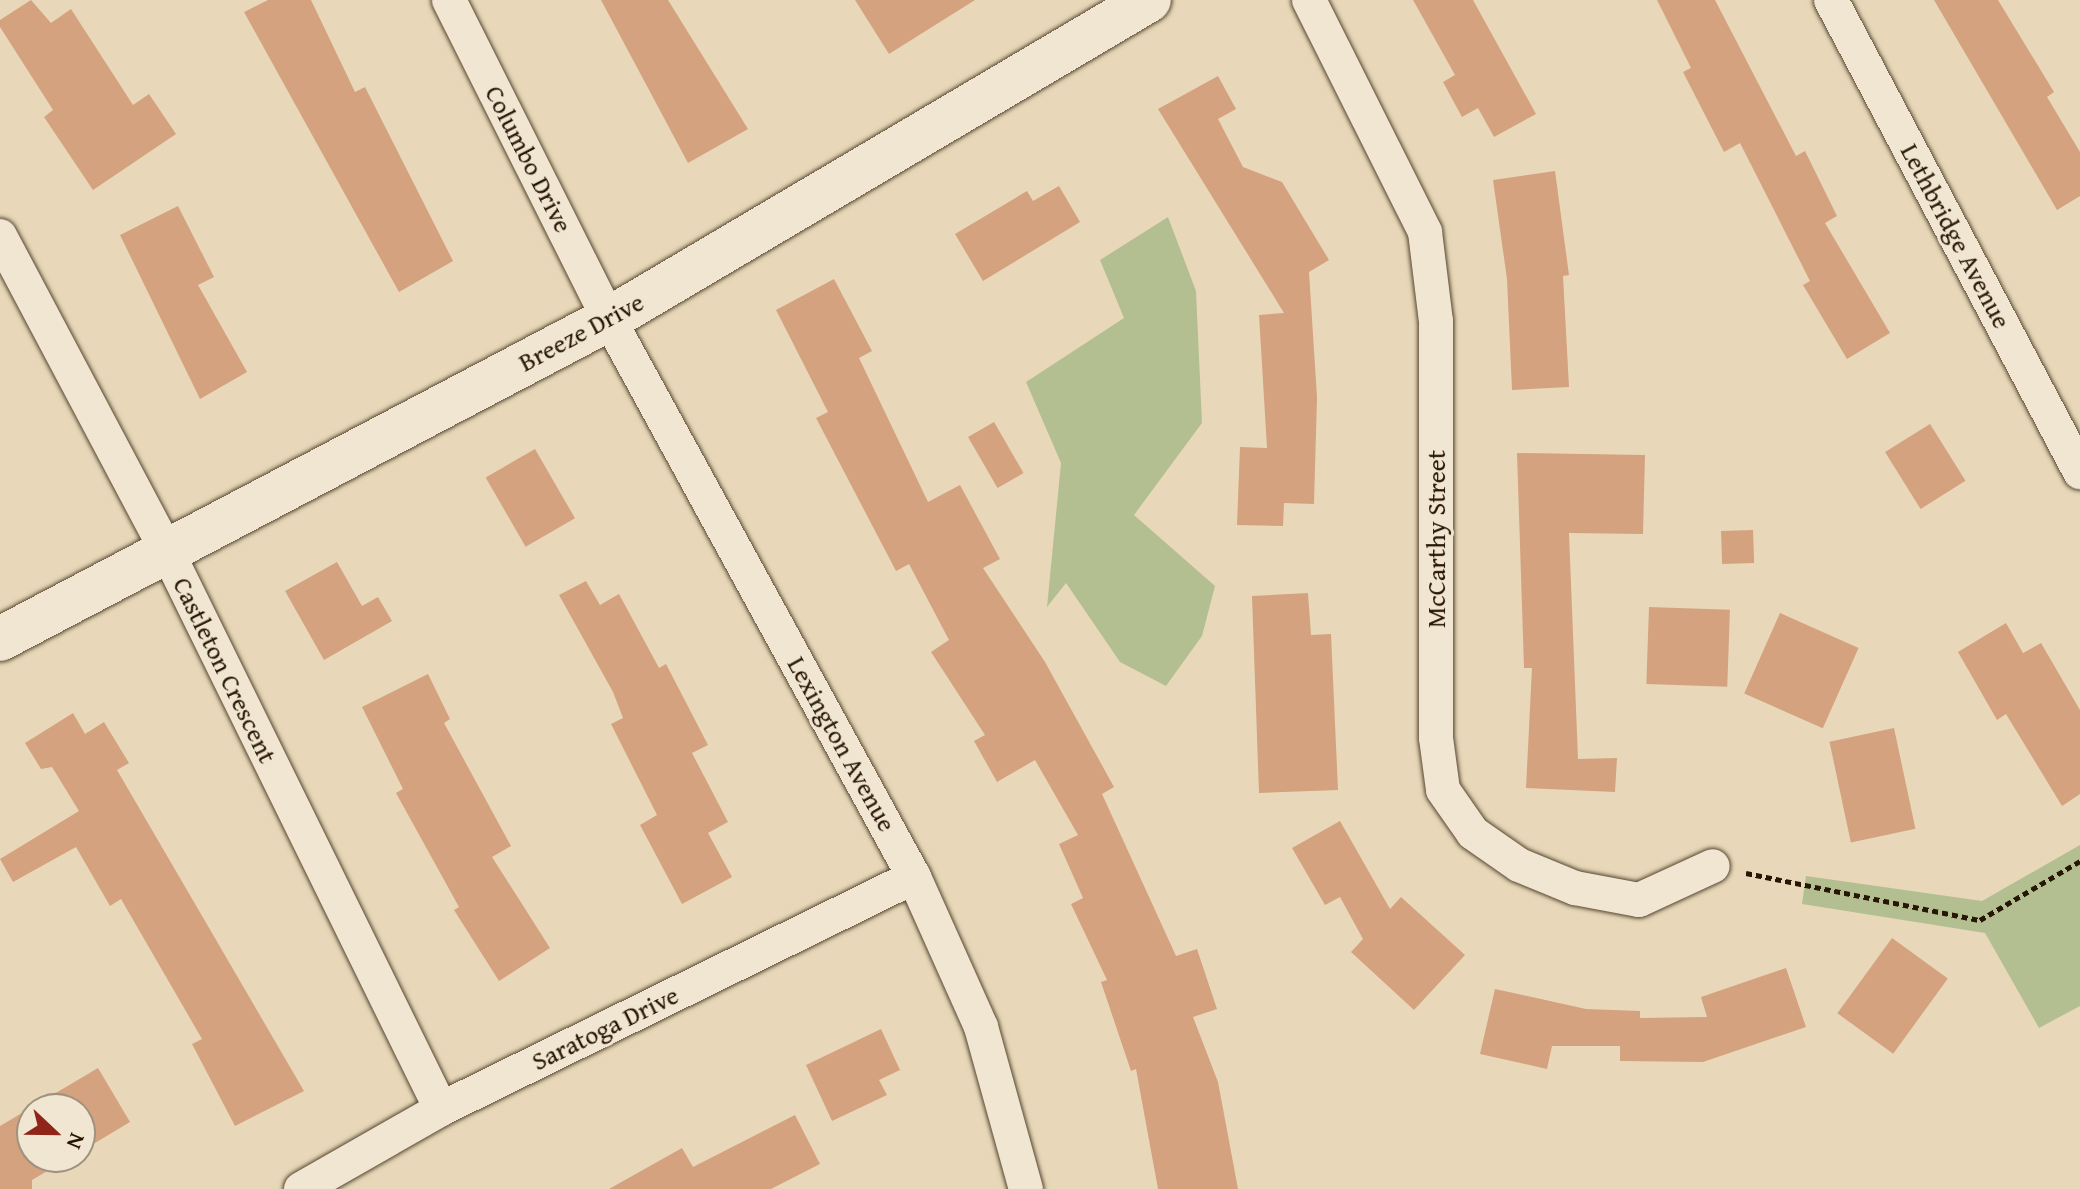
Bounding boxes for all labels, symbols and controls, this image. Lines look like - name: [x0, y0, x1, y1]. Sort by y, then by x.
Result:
- street label: Columbo Drive: [479, 80, 579, 238]
- street label: Lethbridge Avenue: [1894, 138, 2018, 334]
- street label: Breeze Drive: [513, 286, 649, 378]
- street label: McCarthy Street: [1420, 450, 1452, 628]
- street label: Castleton Crescent: [167, 572, 283, 768]
- street label: Lexington Avenue: [781, 651, 903, 837]
- street label: Saratoga Drive: [526, 979, 684, 1077]
- north arrow: [16, 1093, 96, 1173]
- text: N: [59, 1128, 94, 1154]

